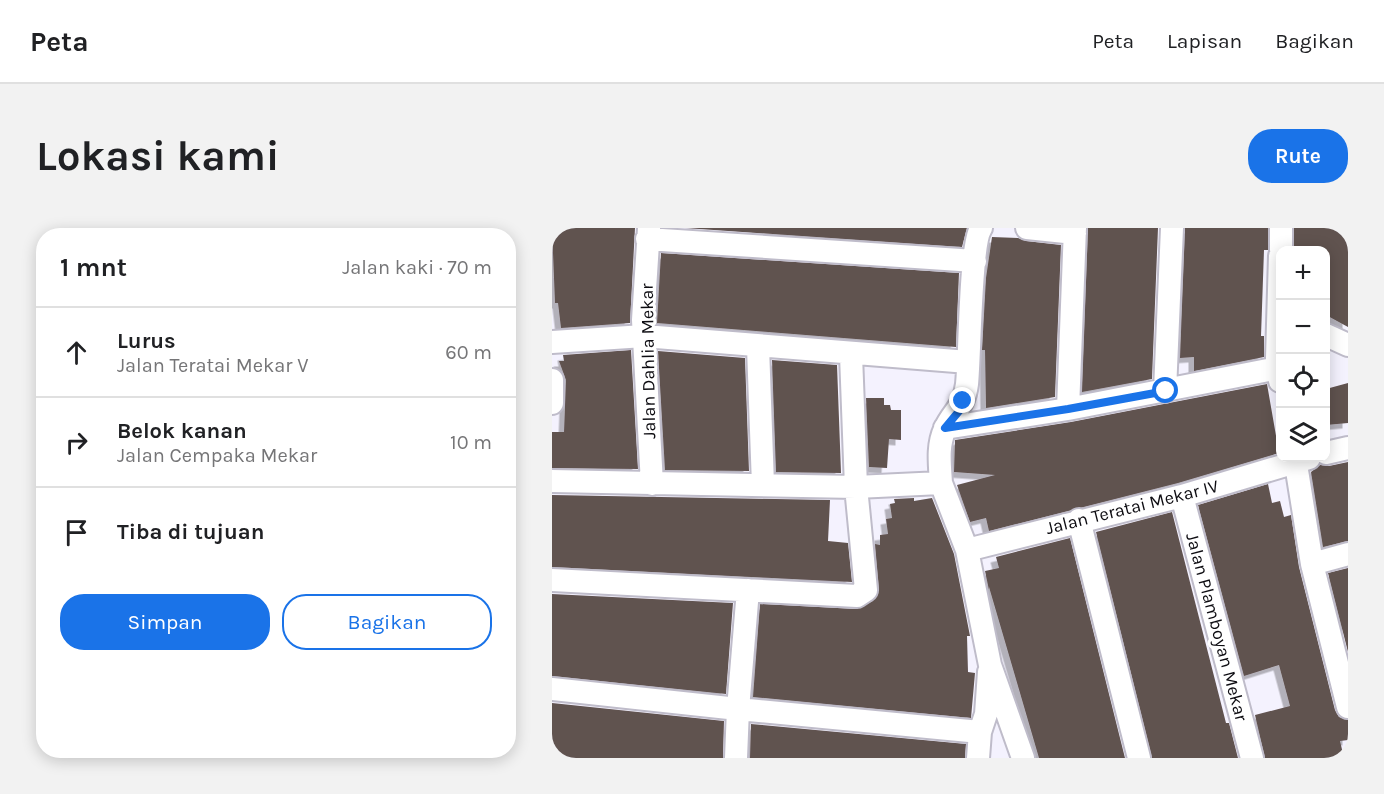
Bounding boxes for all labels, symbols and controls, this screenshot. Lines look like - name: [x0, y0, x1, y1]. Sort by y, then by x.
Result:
- text: Peta: [30, 25, 89, 58]
- text: Peta: [1092, 29, 1134, 53]
- text: Lapisan: [1167, 29, 1242, 53]
- text: Bagikan: [1275, 29, 1354, 53]
- button: Rute: [1248, 129, 1348, 183]
- text: Lokasi kami: [36, 131, 280, 181]
- map controls: [1276, 246, 1330, 462]
- button: +: [1276, 246, 1330, 300]
- text: 1 mnt: [60, 252, 127, 283]
- text: Jalan kaki · 70 m: [342, 256, 492, 279]
- street label: Jalan Dahlia Mekar: [636, 283, 660, 439]
- button: −: [1276, 300, 1330, 354]
- text: Lurus: [117, 328, 176, 354]
- icon: ahead: [60, 336, 93, 369]
- text: 60 m: [445, 341, 492, 364]
- text: Jalan Teratai Mekar V: [117, 354, 309, 377]
- button: locate: [1276, 354, 1330, 408]
- route start: [1152, 377, 1178, 403]
- route end: [949, 387, 975, 413]
- button: layers: [1276, 408, 1330, 462]
- text: Belok kanan: [117, 418, 247, 444]
- icon: right: [60, 426, 93, 459]
- text: 10 m: [450, 431, 492, 454]
- text: Jalan Cempaka Mekar: [117, 444, 317, 467]
- street label: Jalan Teratai Mekar IV: [1043, 475, 1221, 539]
- icon: arrive: [60, 516, 93, 549]
- text: Tiba di tujuan: [117, 519, 264, 545]
- street label: Jalan Plamboyan Mekar: [1181, 530, 1253, 724]
- button: Simpan: [60, 594, 270, 650]
- button: Bagikan: [282, 594, 492, 650]

